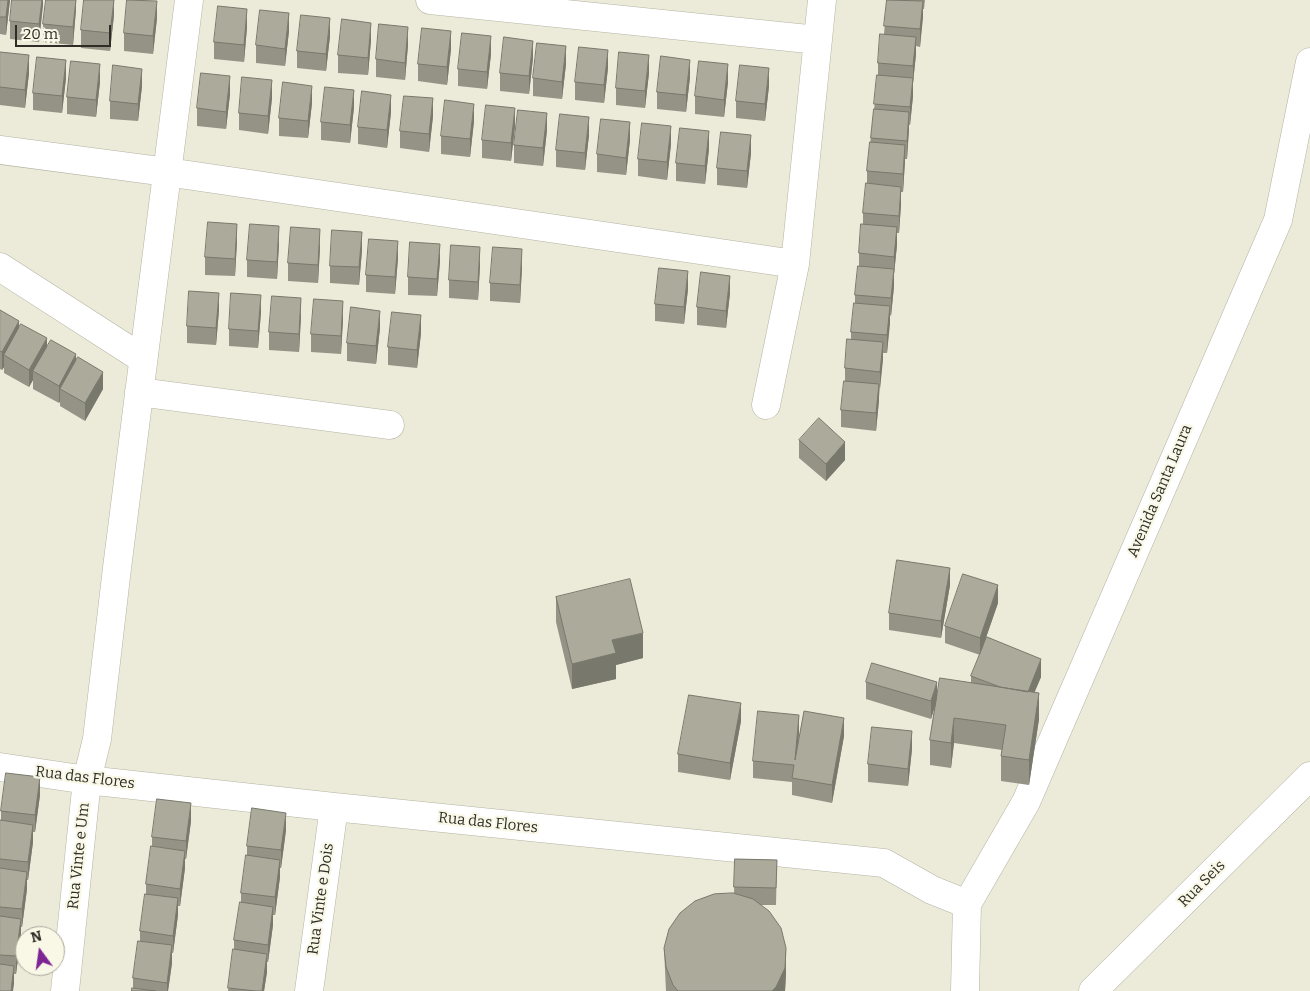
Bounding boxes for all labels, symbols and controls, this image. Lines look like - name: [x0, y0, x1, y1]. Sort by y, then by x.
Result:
- scale bar: [18, 15, 114, 47]
- text: 20 m: [23, 25, 58, 43]
- street label: Avenida Santa Laura: [1124, 422, 1196, 560]
- street label: Rua das Flores: [34, 763, 136, 793]
- street label: Rua Vinte e Um: [64, 802, 94, 910]
- street label: Rua das Flores: [437, 809, 539, 837]
- street label: Rua Vinte e Dois: [304, 842, 338, 956]
- street label: Rua Seis: [1175, 857, 1229, 911]
- north arrow: [15, 926, 65, 976]
- text: N: [29, 927, 44, 946]

